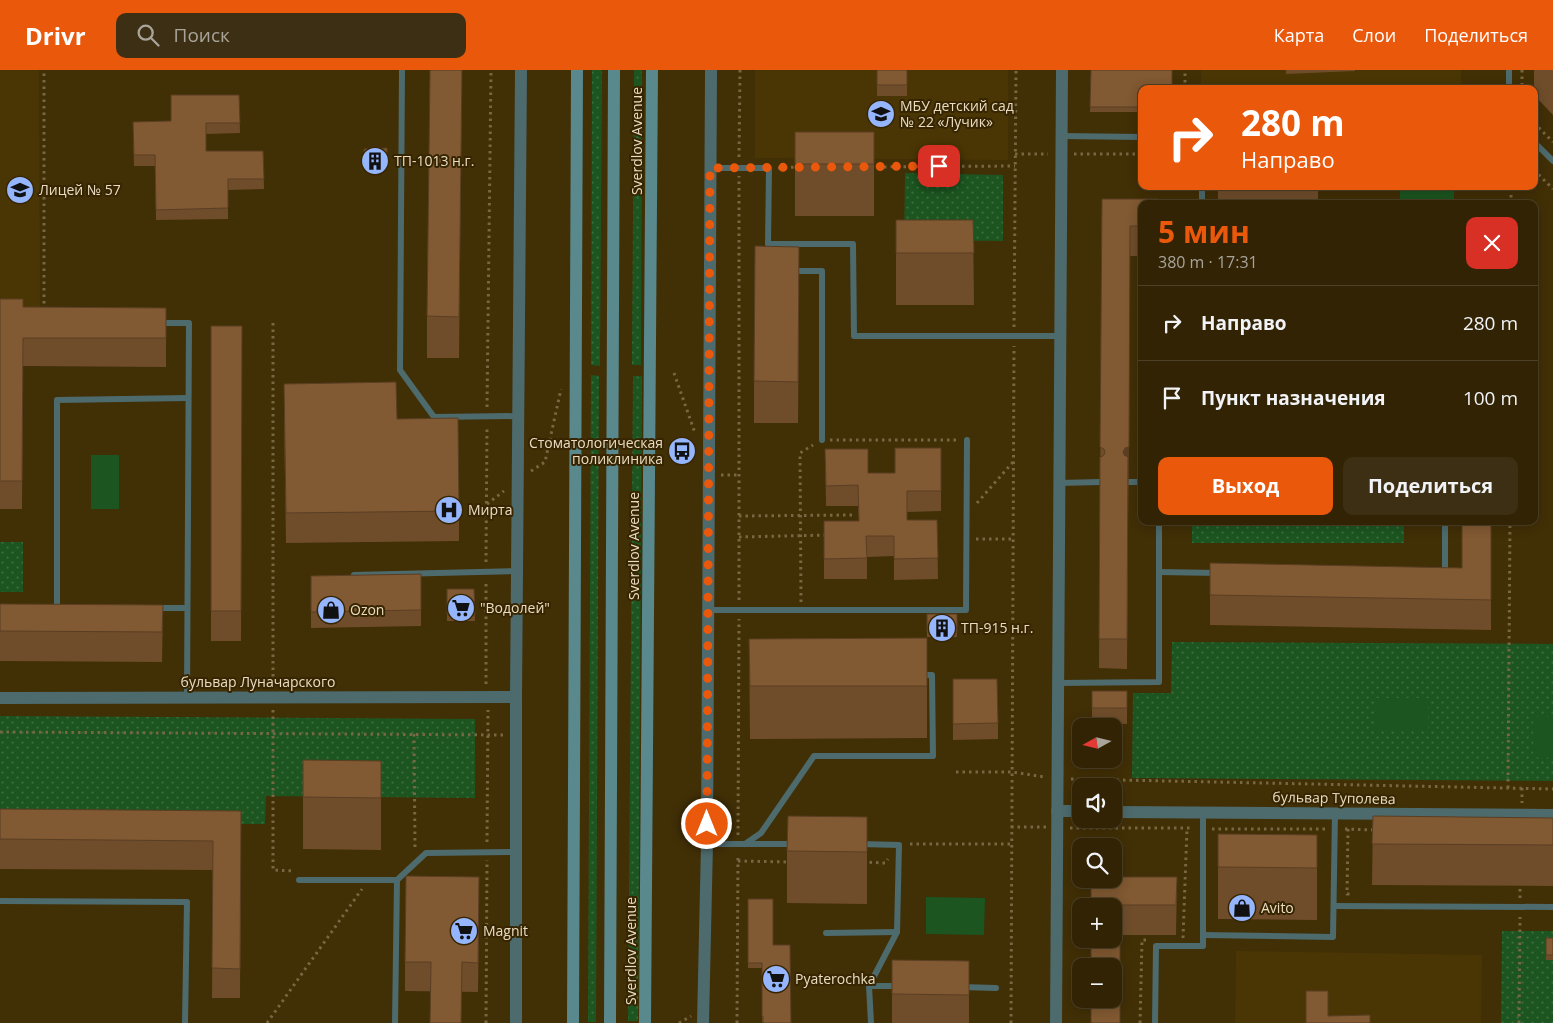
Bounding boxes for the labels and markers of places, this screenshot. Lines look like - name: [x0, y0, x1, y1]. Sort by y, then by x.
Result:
- place label: МБУ детский сад № 22 «Лучик»: [900, 96, 1014, 131]
- school or university icon: МБУ детский сад № 22 «Лучик»: [866, 99, 896, 129]
- pin: [918, 145, 960, 187]
- building icon: ТП-1013 н.г.: [360, 146, 390, 176]
- place label: ТП-1013 н.г.: [394, 151, 474, 170]
- school or university icon: Лицей № 57: [5, 175, 35, 205]
- place label: Лицей № 57: [39, 180, 121, 199]
- place label: Стоматологическая поликлиника: [529, 433, 663, 468]
- bus stop icon: Стоматологическая поликлиника: [667, 436, 697, 466]
- hospital icon: Мирта: [434, 495, 464, 525]
- place label: Мирта: [468, 500, 512, 519]
- supermarket icon: "Водолей": [446, 593, 476, 623]
- shop icon: Ozon: [316, 595, 346, 625]
- place label: "Водолей": [480, 598, 550, 617]
- place label: Ozon: [350, 600, 384, 619]
- building icon: ТП-915 н.г.: [927, 613, 957, 643]
- place label: ТП-915 н.г.: [961, 618, 1033, 637]
- shop icon: Avito: [1227, 893, 1257, 923]
- place label: Avito: [1261, 898, 1294, 917]
- supermarket icon: Magnit: [449, 916, 479, 946]
- place label: Magnit: [483, 921, 528, 940]
- supermarket icon: Pyaterochka: [761, 964, 791, 994]
- place label: Pyaterochka: [795, 969, 876, 988]

